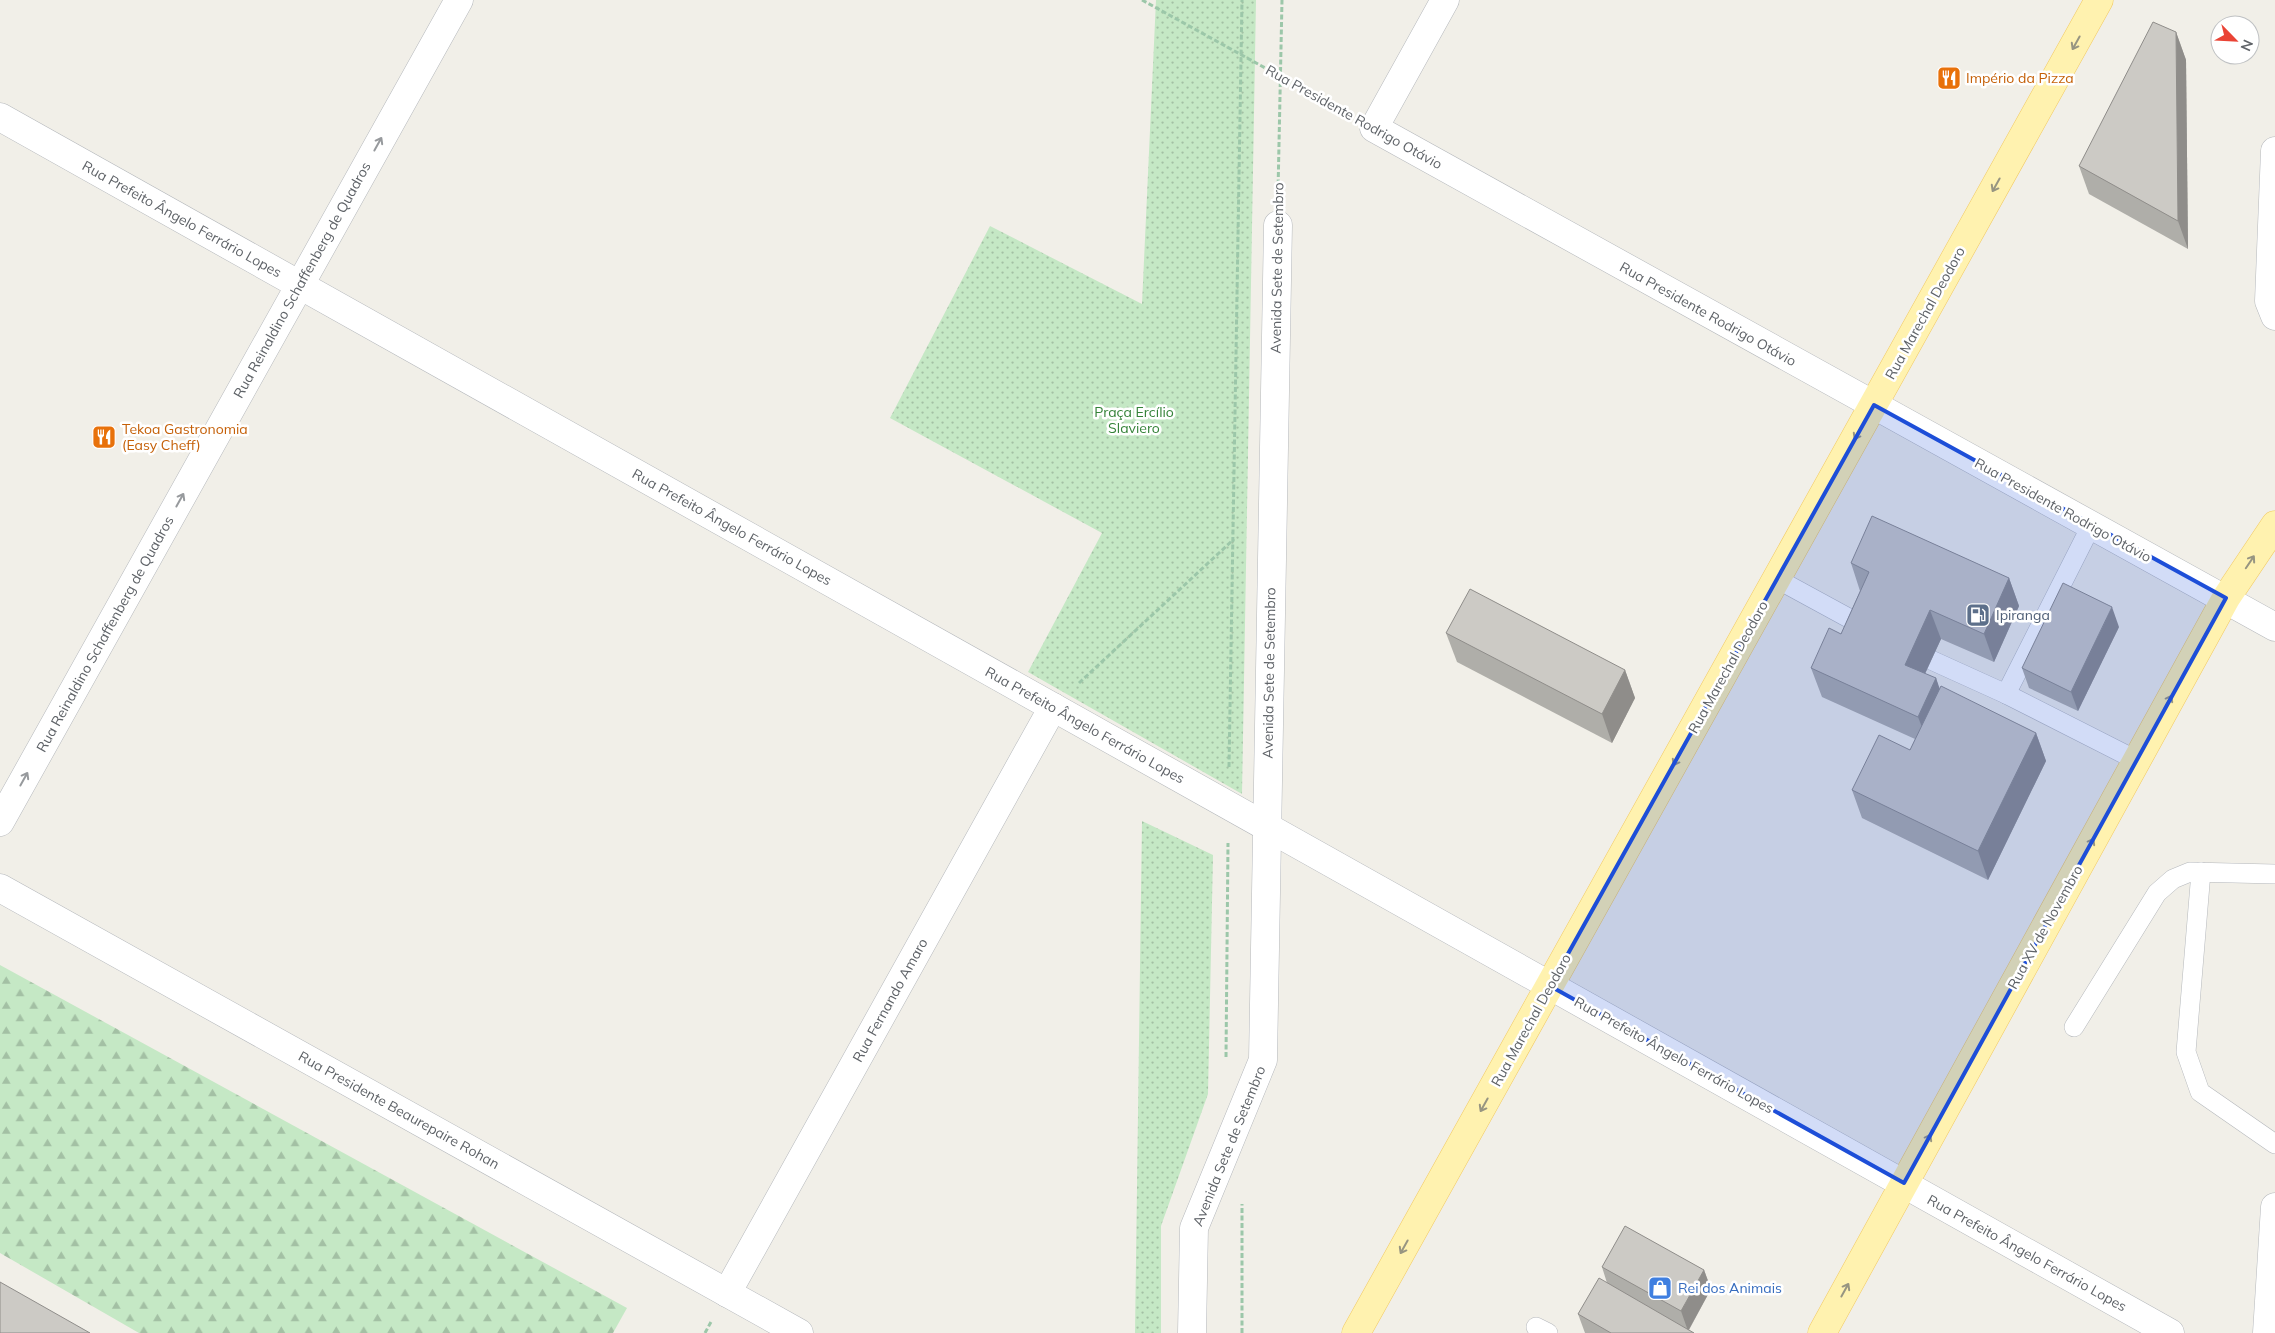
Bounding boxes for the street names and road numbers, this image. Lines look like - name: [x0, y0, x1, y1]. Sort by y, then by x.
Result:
- street label: Rua Presidente Rodrigo Otávio: [1262, 61, 1446, 173]
- street label: Rua Prefeito Ângelo Ferrário Lopes: [79, 157, 285, 281]
- street label: Rua Reinaldino Schaffenberg de Quadros: [229, 159, 375, 401]
- street label: Avenida Sete de Setembro: [1267, 182, 1287, 354]
- street label: Rua Marechal Deodoro: [1881, 244, 1969, 382]
- street label: Rua Presidente Rodrigo Otávio: [1616, 258, 1800, 370]
- street label: Rua Presidente Rodrigo Otávio: [1971, 454, 2155, 566]
- street label: Rua Prefeito Ângelo Ferrário Lopes: [629, 465, 835, 589]
- street label: Rua Reinaldino Schaffenberg de Quadros: [32, 513, 178, 755]
- street label: Avenida Sete de Setembro: [1259, 587, 1279, 759]
- street label: Rua Marechal Deodoro: [1684, 598, 1772, 736]
- street label: Rua Prefeito Ângelo Ferrário Lopes: [982, 663, 1188, 787]
- street label: Rua XV de Novembro: [2003, 862, 2087, 992]
- street label: Rua Fernando Amaro: [848, 935, 932, 1065]
- street label: Rua Marechal Deodoro: [1487, 951, 1575, 1089]
- street label: Rua Prefeito Ângelo Ferrário Lopes: [1571, 993, 1777, 1117]
- street label: Rua Presidente Beaurepaire Rohan: [295, 1047, 503, 1173]
- street label: Avenida Sete de Setembro: [1189, 1063, 1269, 1229]
- street label: Rua Prefeito Ângelo Ferrário Lopes: [1924, 1191, 2130, 1315]

